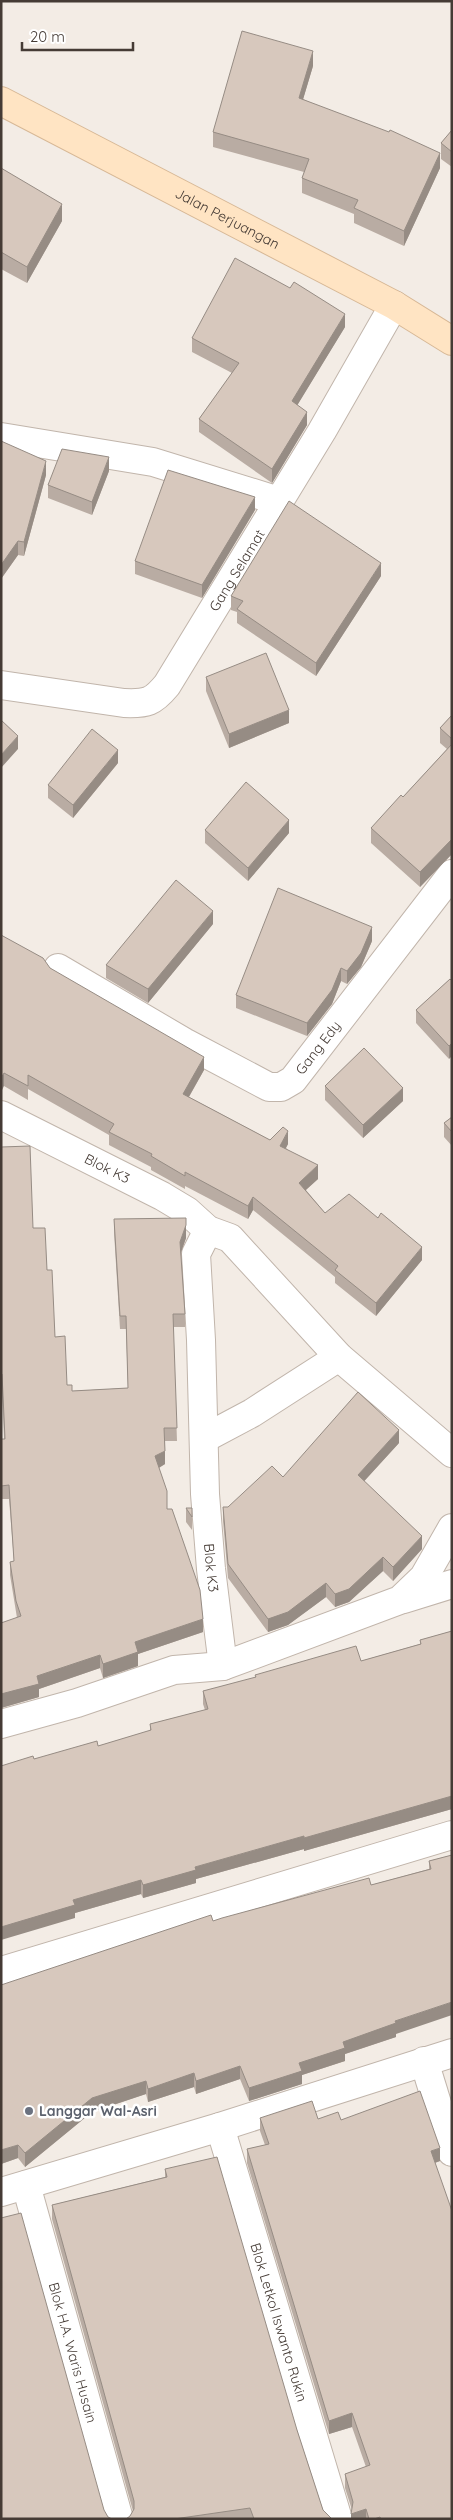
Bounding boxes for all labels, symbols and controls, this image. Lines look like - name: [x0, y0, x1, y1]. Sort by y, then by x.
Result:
- scale bar: [22, 20, 134, 52]
- text: 20 m: [30, 27, 65, 46]
- street label: Jalan Perjuangan: [172, 184, 283, 253]
- street label: Gang Selamat: [205, 526, 269, 615]
- street label: Gang Edy: [291, 1017, 344, 1078]
- street label: Blok K3: [81, 1149, 133, 1187]
- street label: Blok K3: [200, 1543, 223, 1593]
- place label: Langgar Wal-Asri: [39, 2102, 157, 2120]
- marker: Langgar Wal-Asri: [23, 2105, 35, 2117]
- street label: Blok Letkol Iswanto Rukin: [246, 2241, 311, 2404]
- street label: Blok H.A. Waris Husain: [45, 2280, 101, 2425]

